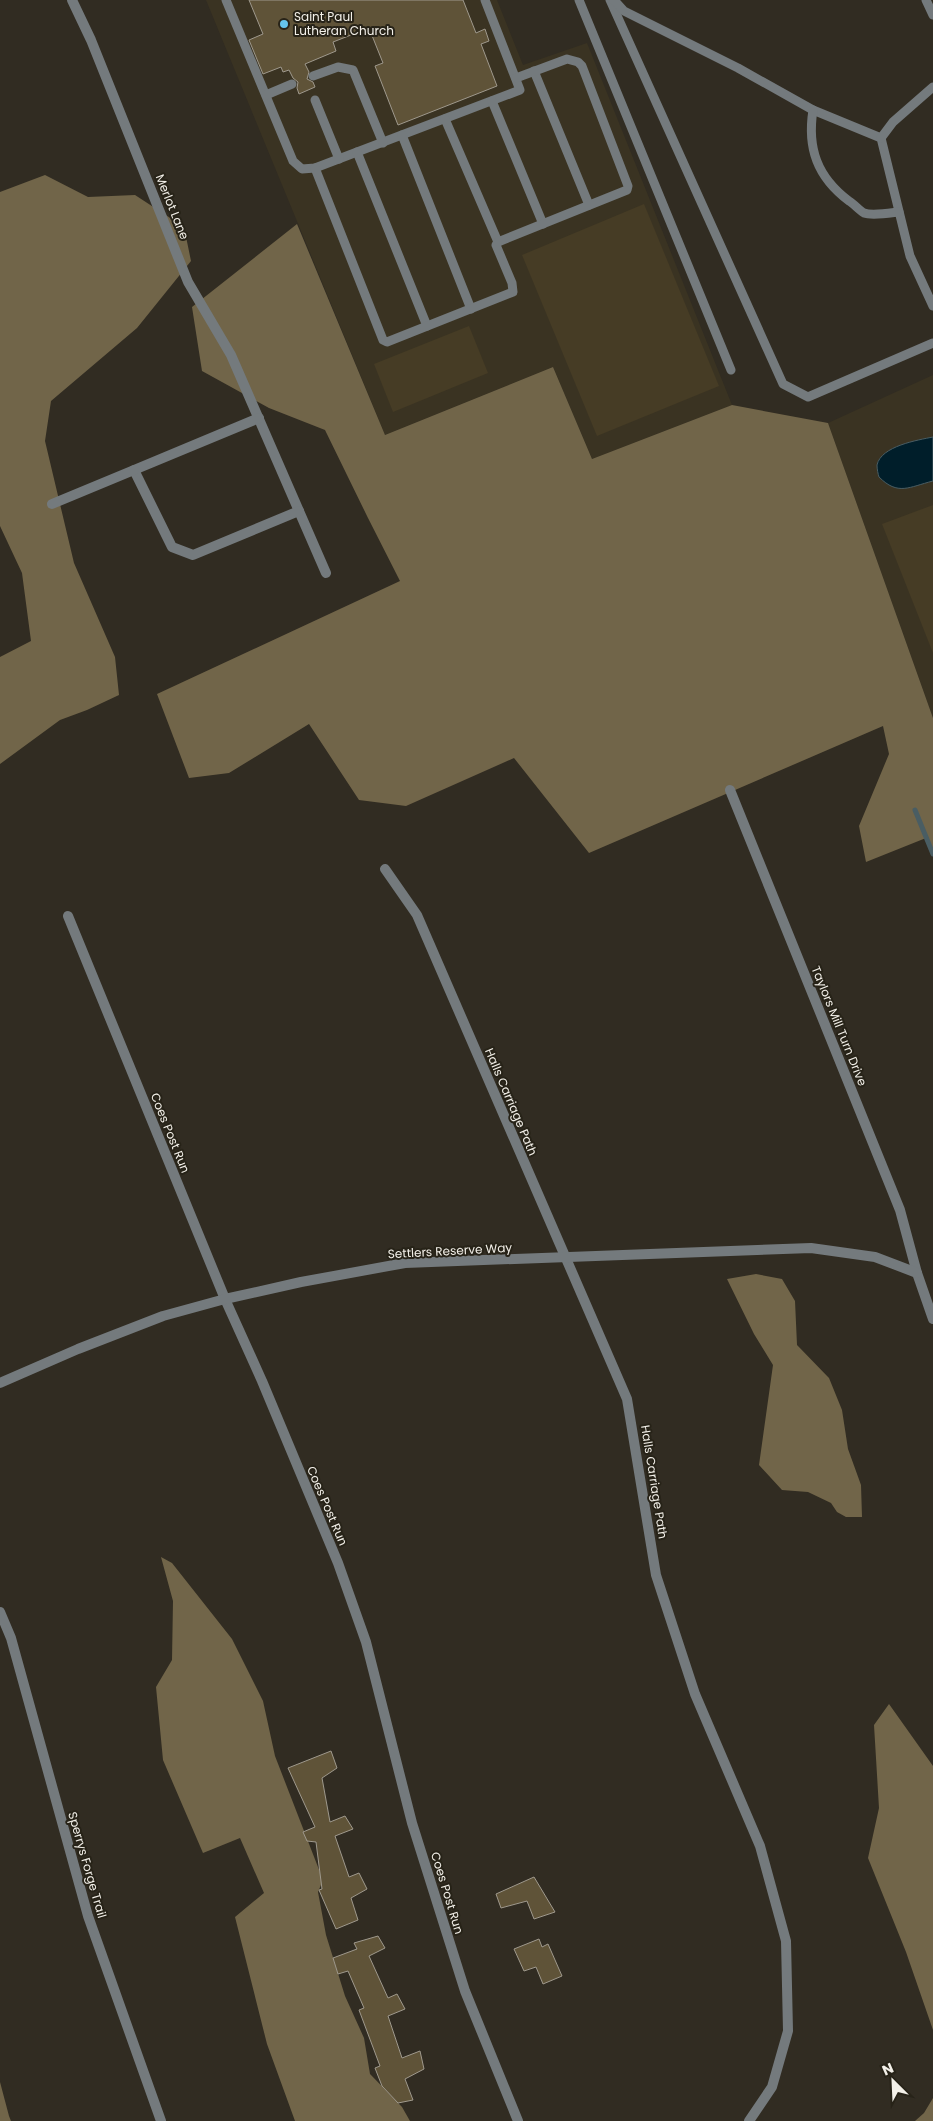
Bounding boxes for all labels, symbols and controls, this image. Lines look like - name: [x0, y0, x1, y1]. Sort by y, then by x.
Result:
- place label: Saint Paul Lutheran Church: [294, 8, 394, 39]
- marker: Saint Paul Lutheran Church: [278, 18, 290, 30]
- street label: Merlot Lane: [152, 172, 193, 242]
- street label: Taylors Mill Turn Drive: [808, 963, 871, 1088]
- street label: Halls Carriage Path: [481, 1046, 542, 1158]
- street label: Coes Post Run: [147, 1090, 194, 1175]
- street label: Settlers Reserve Way: [387, 1239, 513, 1262]
- street label: Halls Carriage Path: [637, 1424, 672, 1540]
- street label: Coes Post Run: [303, 1463, 352, 1548]
- street label: Sperrys Forge Trail: [64, 1810, 111, 1920]
- street label: Coes Post Run: [427, 1850, 468, 1936]
- north arrow: [868, 2056, 918, 2106]
- text: N: [879, 2058, 897, 2080]

